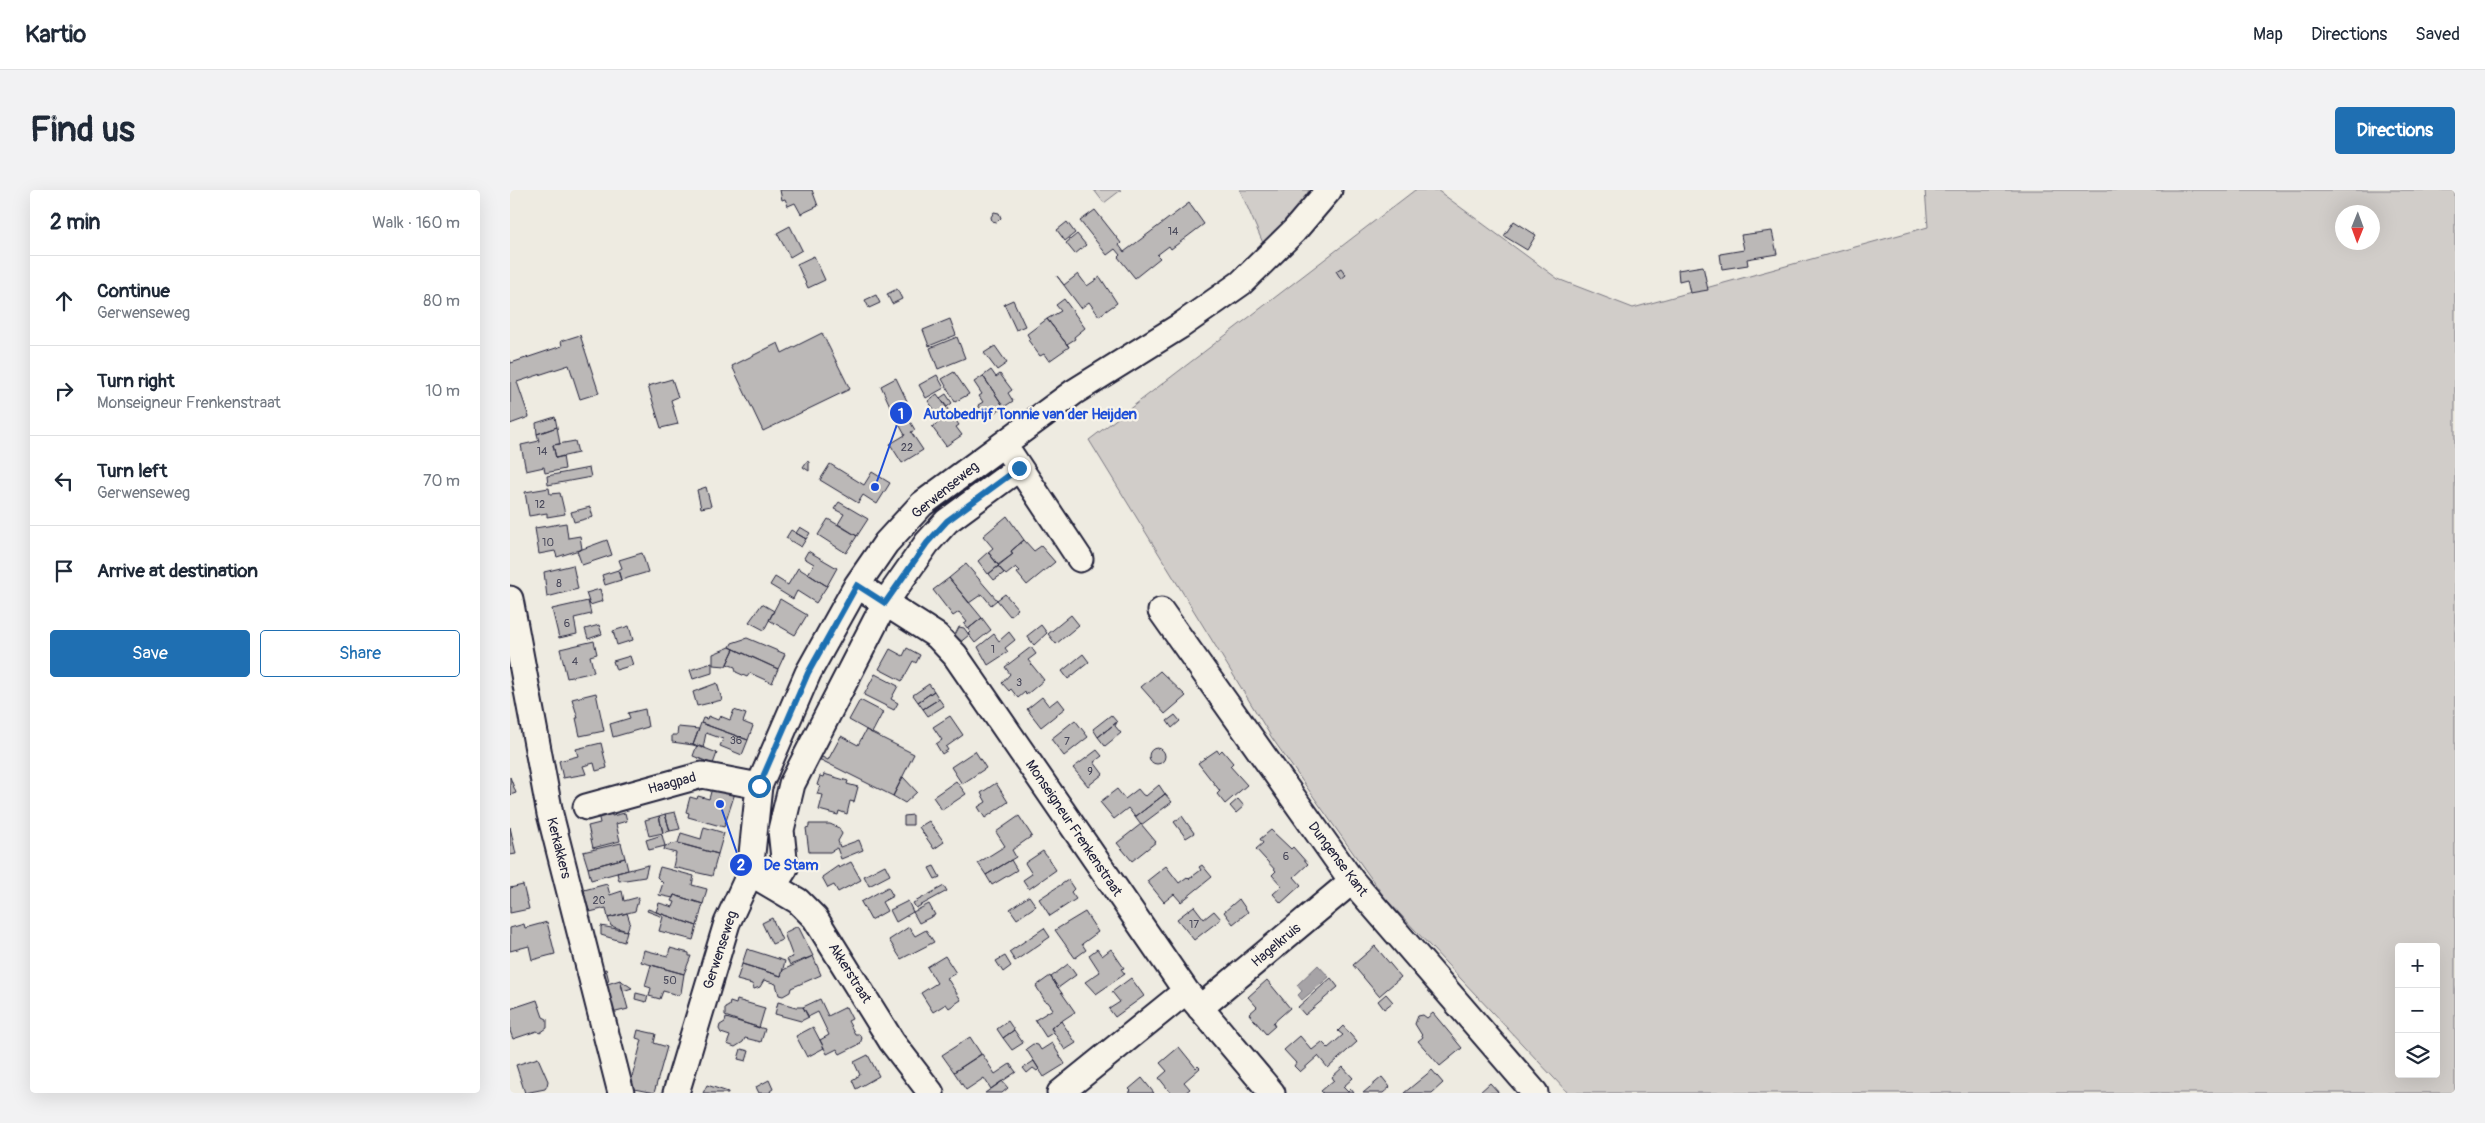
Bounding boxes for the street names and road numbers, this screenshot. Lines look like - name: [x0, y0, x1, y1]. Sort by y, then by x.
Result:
- street label: Gerwenseweg: [908, 458, 982, 522]
- street label: Monseigneur Frenkenstraat: [1022, 757, 1126, 900]
- street label: Haagpad: [646, 768, 698, 798]
- street label: Kerkakkers: [543, 816, 575, 881]
- street label: Dungense Kant: [1304, 818, 1372, 900]
- street label: Gerwenseweg: [699, 909, 741, 991]
- street label: Hagelkruis: [1248, 919, 1305, 971]
- street label: Akkerstraat: [825, 940, 875, 1007]

